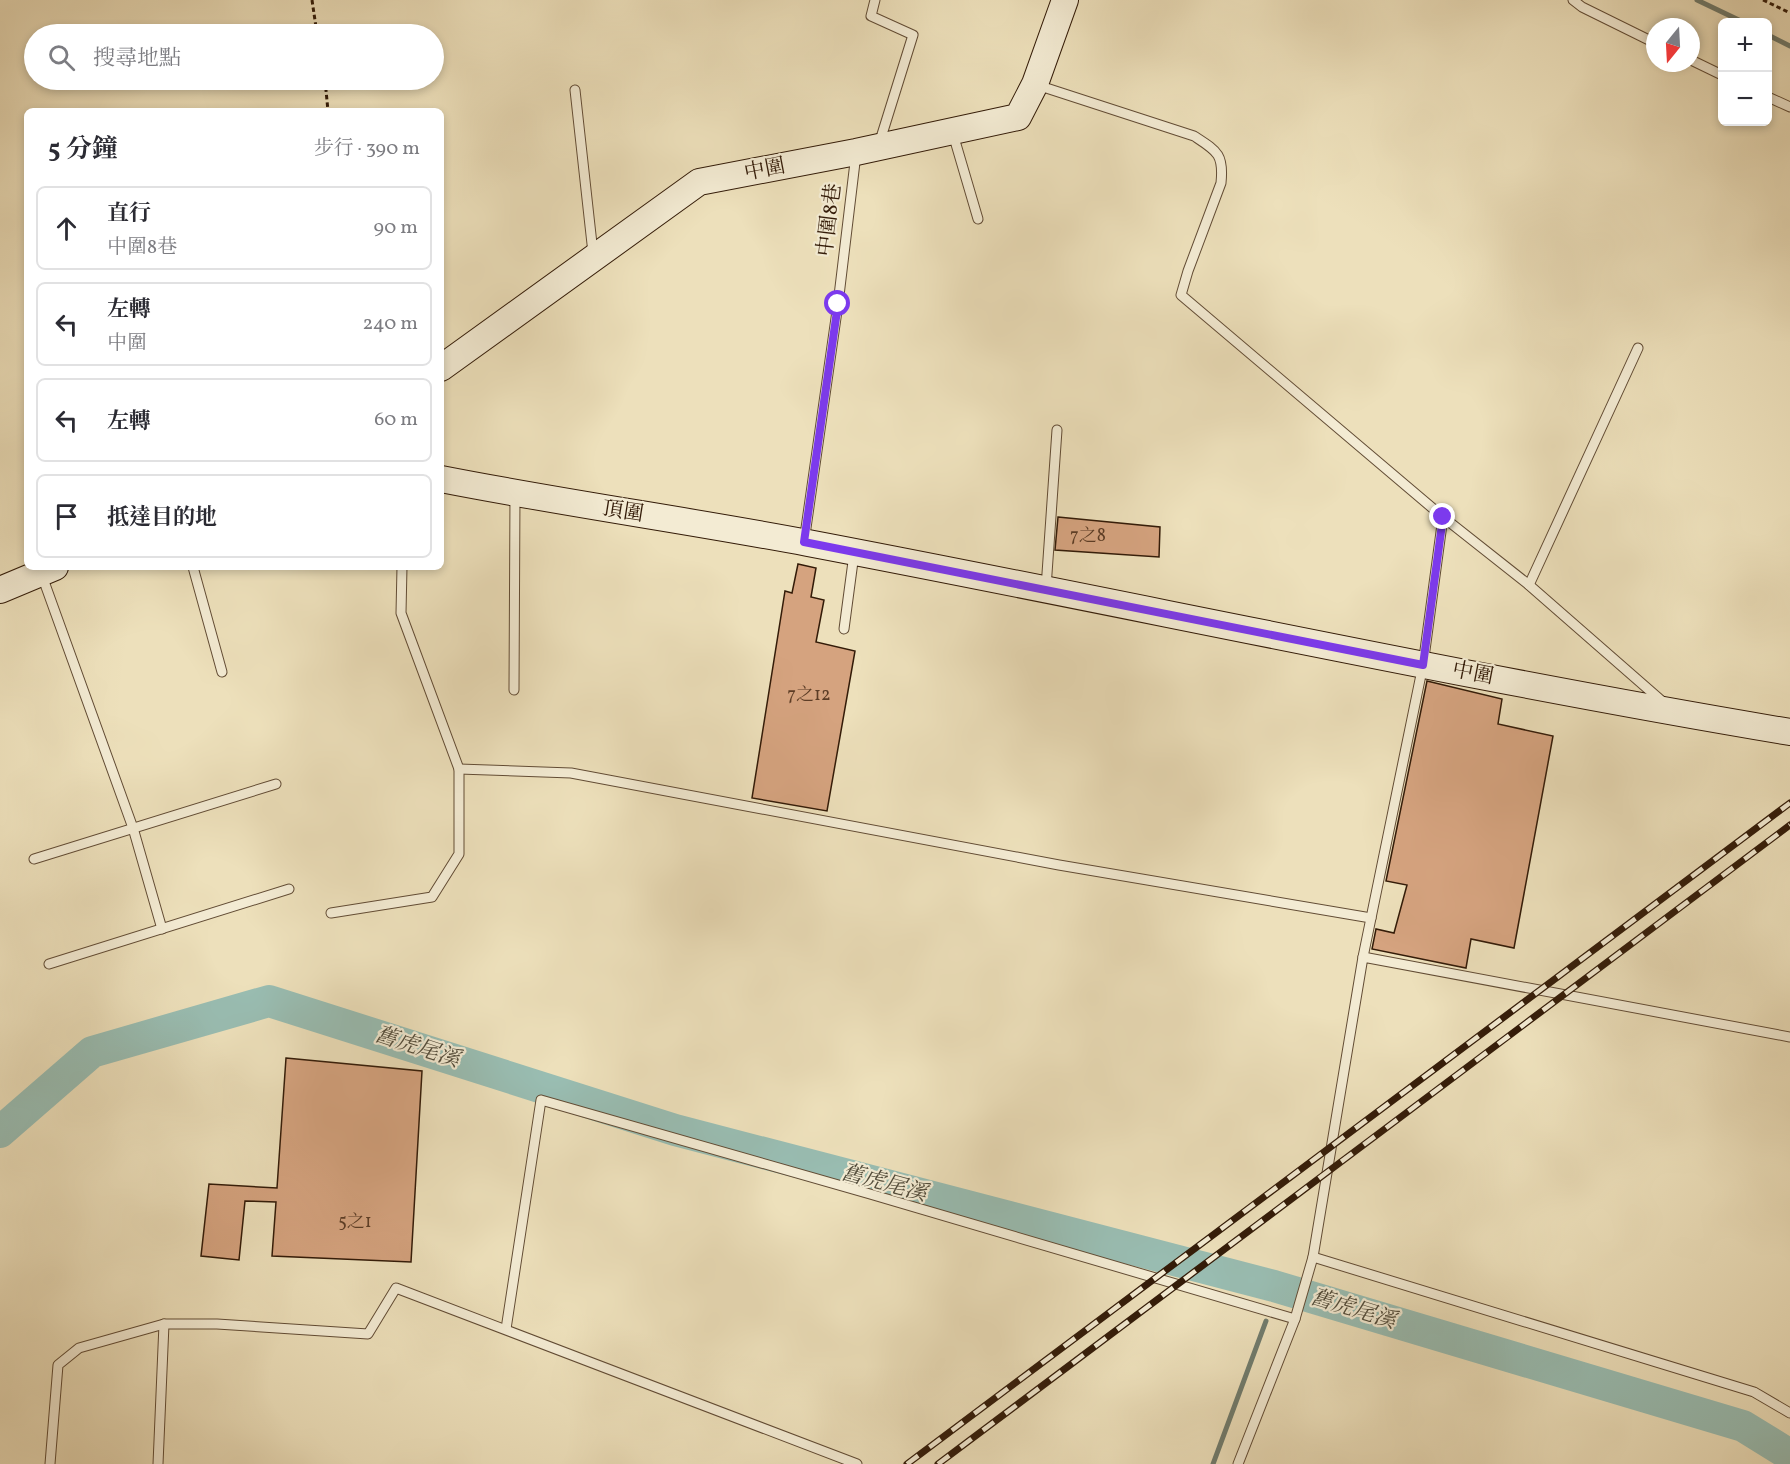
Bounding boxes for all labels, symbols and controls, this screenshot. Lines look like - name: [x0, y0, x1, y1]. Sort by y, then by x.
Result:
- north arrow: [1646, 18, 1700, 72]
- map controls: [1718, 18, 1772, 126]
- button: +: [1718, 18, 1772, 72]
- search box: [24, 24, 444, 90]
- icon: search: [45, 41, 78, 74]
- text: 搜尋地點: [93, 44, 181, 75]
- button: −: [1718, 72, 1772, 126]
- text: 5 分鐘: [48, 132, 118, 168]
- text: 步行 · 390 m: [314, 135, 420, 163]
- street label: 中圍: [742, 152, 788, 188]
- street label: 中圍8巷: [811, 182, 849, 258]
- text: 直行: [107, 199, 151, 230]
- icon: ahead: [50, 212, 83, 245]
- text: 90 m: [374, 214, 418, 242]
- text: 中圍8巷: [107, 234, 177, 262]
- route start: [824, 290, 850, 316]
- text: 左轉: [107, 295, 151, 326]
- icon: left: [50, 308, 83, 341]
- text: 240 m: [363, 310, 418, 338]
- text: 中圍: [107, 330, 147, 358]
- icon: left: [50, 404, 83, 437]
- text: 60 m: [374, 406, 418, 434]
- text: 左轉: [107, 407, 151, 438]
- street label: 頂圍: [600, 494, 646, 530]
- icon: arrive: [50, 500, 83, 533]
- text: 抵達目的地: [107, 503, 217, 534]
- route end: [1429, 503, 1455, 529]
- house number: 7之8: [1070, 524, 1106, 549]
- street label: 中圍: [1450, 656, 1496, 692]
- house number: 7之12: [787, 683, 831, 708]
- water label: 舊虎尾溪: [370, 1020, 466, 1077]
- water label: 舊虎尾溪: [837, 1158, 932, 1211]
- house number: 5之1: [338, 1210, 372, 1235]
- water label: 舊虎尾溪: [1306, 1282, 1402, 1338]

